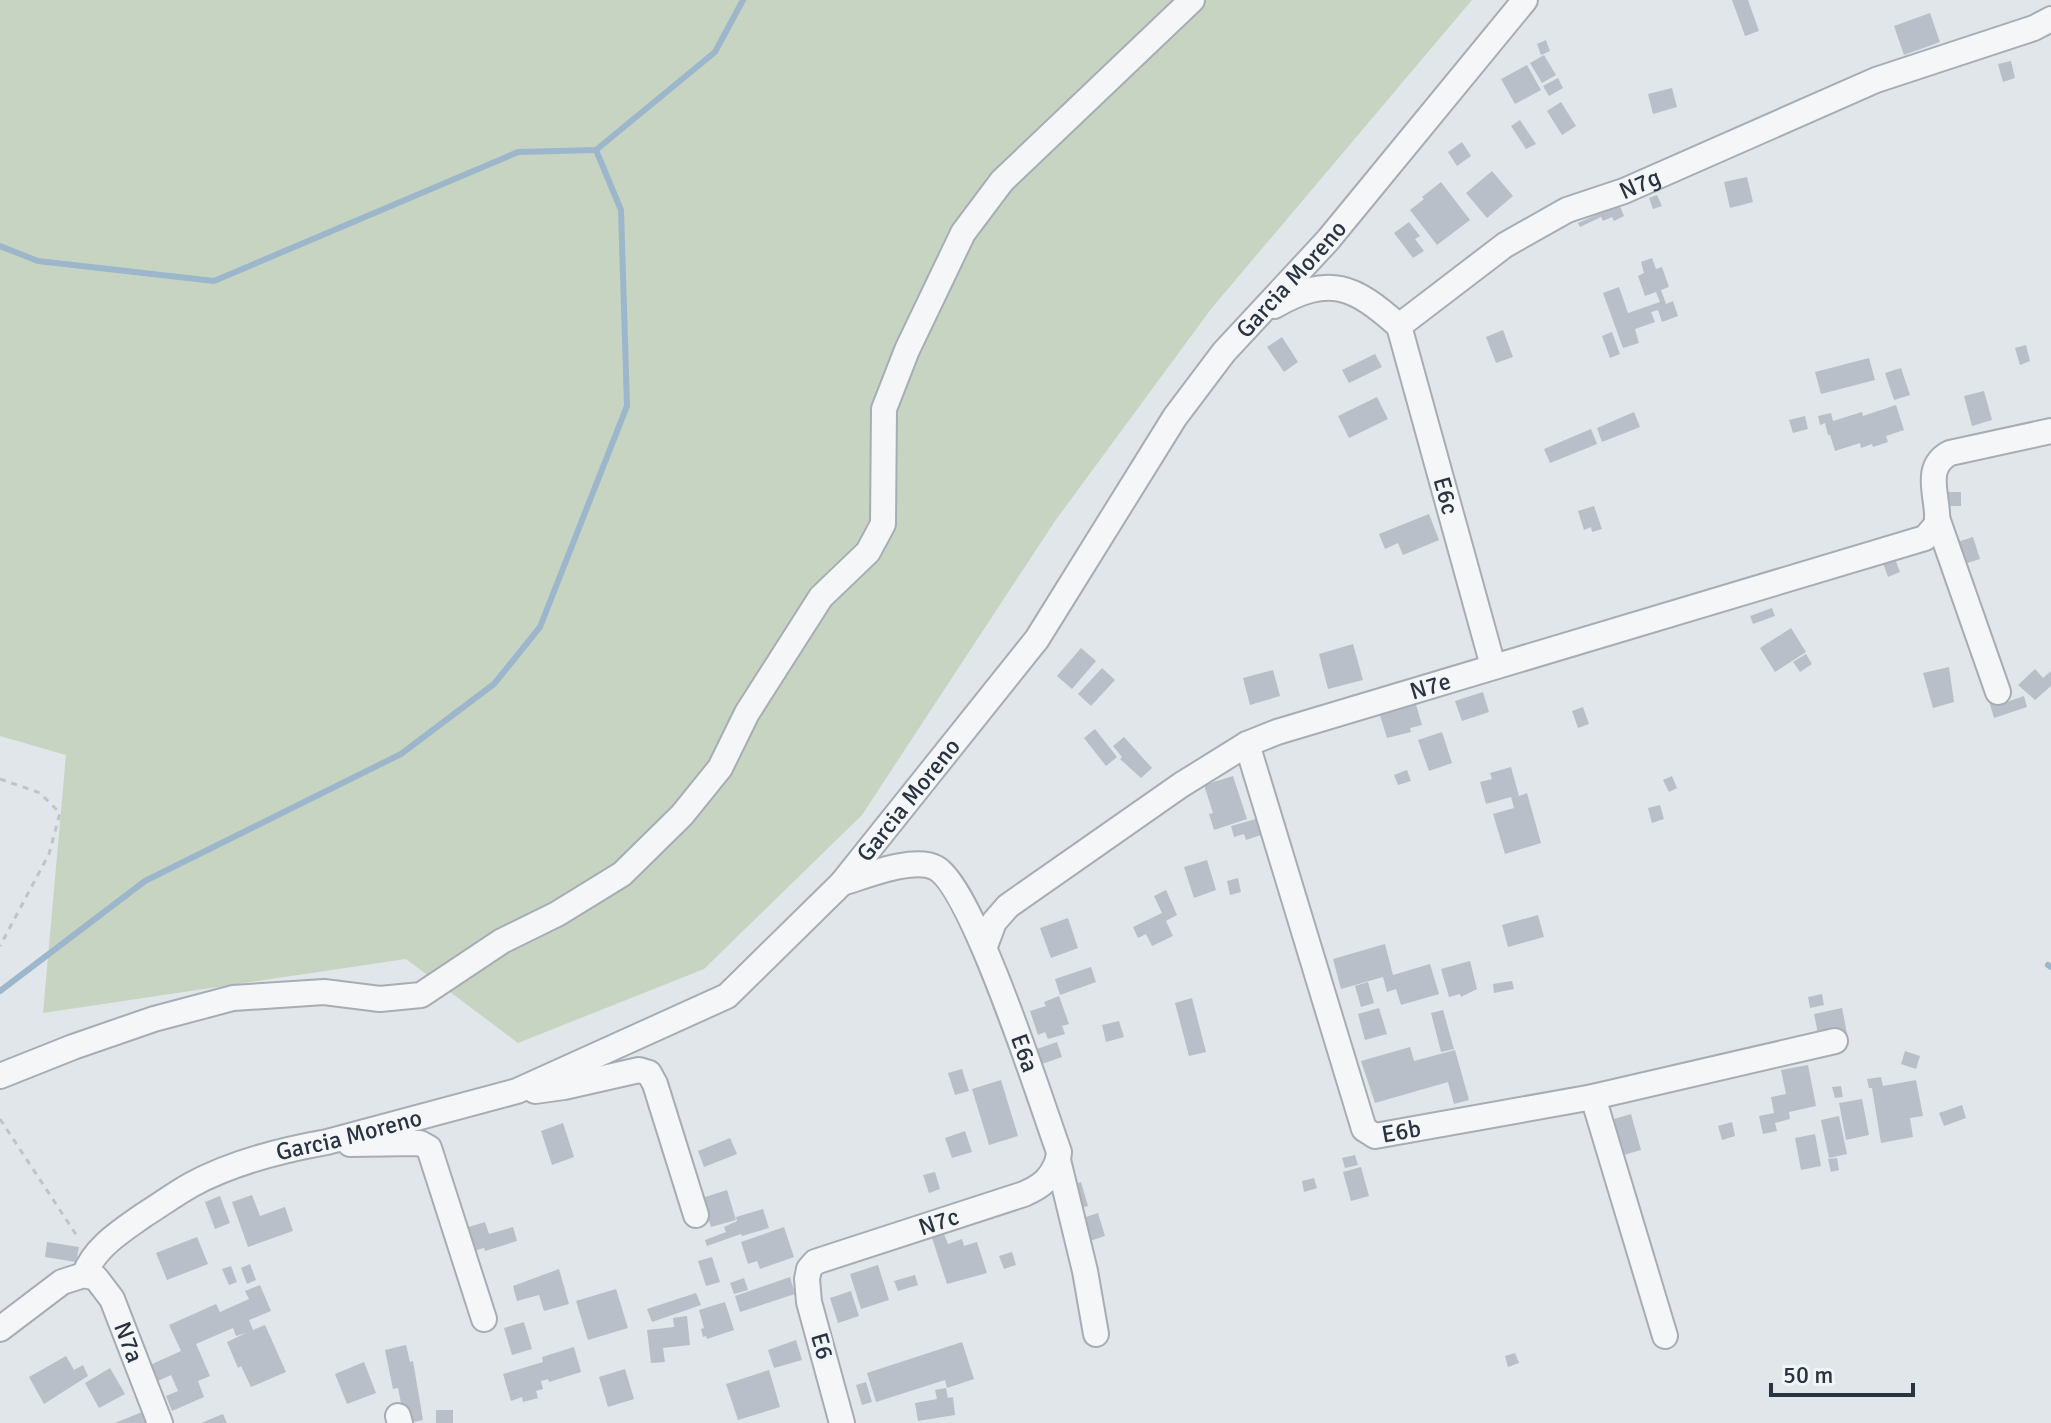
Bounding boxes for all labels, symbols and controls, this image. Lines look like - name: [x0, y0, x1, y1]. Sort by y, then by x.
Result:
- street label: N7g: [1615, 162, 1665, 206]
- street label: Garcia Moreno: [1230, 214, 1353, 344]
- street label: E6c: [1426, 473, 1465, 518]
- street label: N7e: [1406, 666, 1454, 706]
- street label: Garcia Moreno: [850, 732, 967, 868]
- street label: E6a: [1004, 1030, 1045, 1076]
- street label: Garcia Moreno: [273, 1102, 425, 1167]
- street label: E6b: [1379, 1113, 1423, 1150]
- street label: N7c: [915, 1201, 963, 1242]
- street label: N7a: [107, 1317, 150, 1367]
- street label: E6: [804, 1329, 840, 1363]
- scale bar: [1771, 1347, 1913, 1397]
- text: 50 m: [1783, 1360, 1833, 1390]

